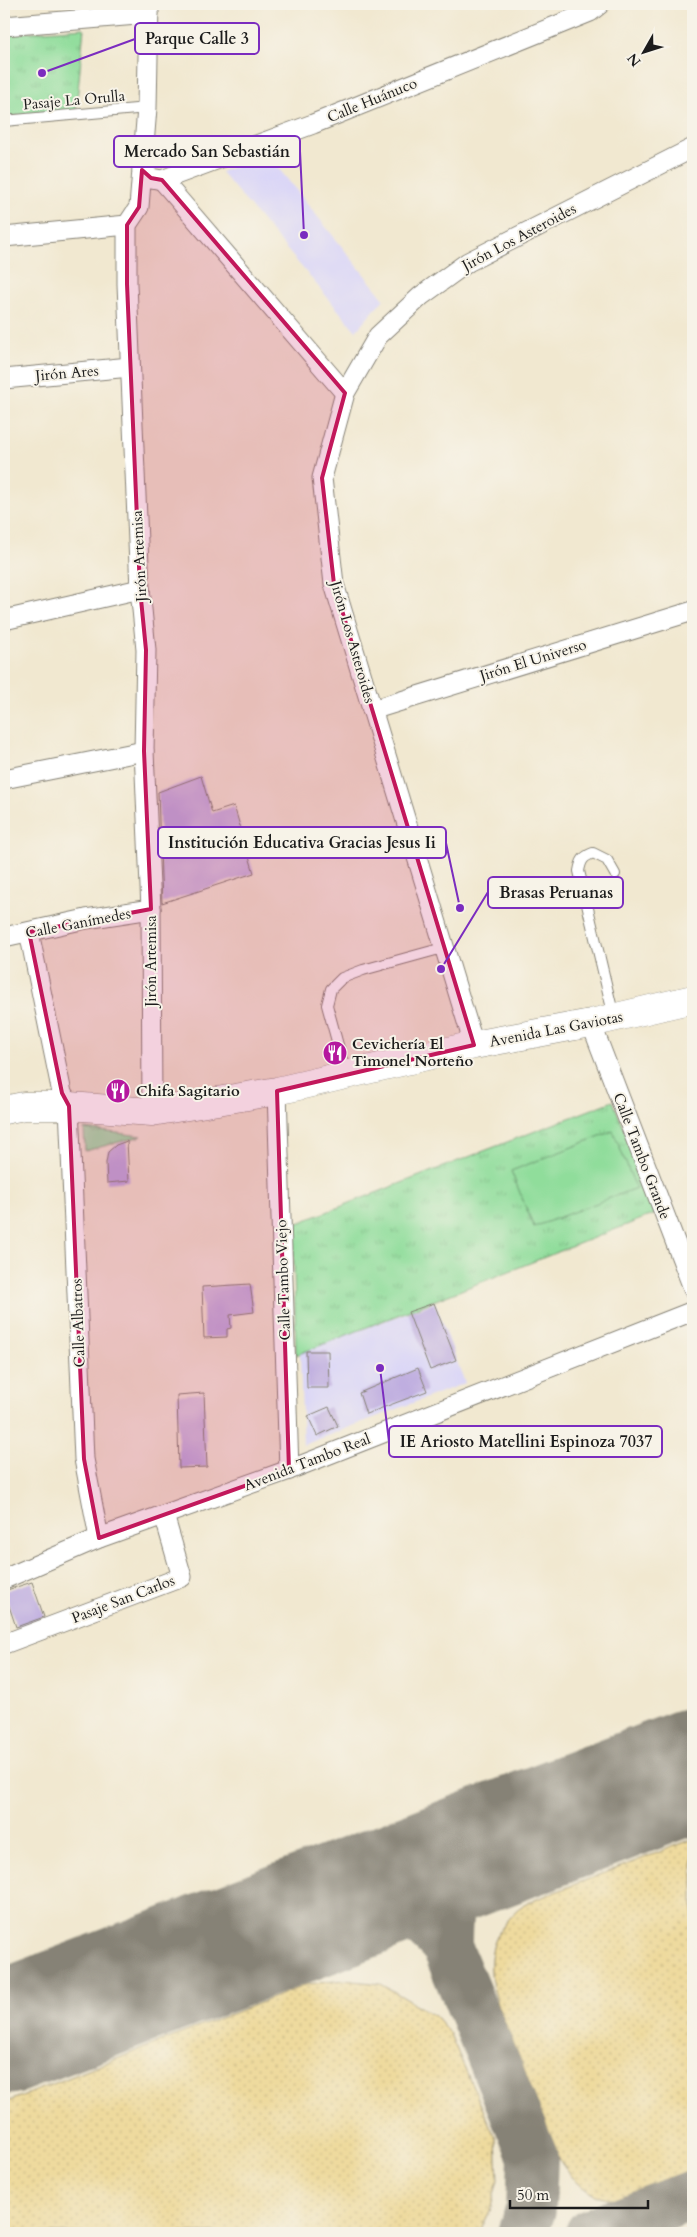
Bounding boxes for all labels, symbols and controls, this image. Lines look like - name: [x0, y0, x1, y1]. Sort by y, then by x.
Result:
- callout: Parque Calle 3: [135, 23, 259, 54]
- text: Parque Calle 3: [145, 28, 249, 50]
- north arrow: [620, 28, 670, 78]
- text: N: [623, 49, 645, 71]
- street label: Calle Huánuco: [324, 73, 420, 127]
- street label: Pasaje La Orulla: [22, 86, 126, 114]
- callout: Mercado San Sebastián: [114, 136, 300, 167]
- text: Mercado San Sebastián: [124, 141, 291, 163]
- street label: Jirón Los Asteroides: [457, 198, 580, 276]
- street label: Jirón Ares: [33, 360, 99, 386]
- street label: Jirón Artemisa: [127, 509, 151, 604]
- street label: Jirón Los Asteroides: [325, 577, 380, 706]
- street label: Jirón El Universo: [475, 634, 589, 686]
- callout: Institución Educativa Gracias Jesus Ii: [158, 827, 446, 858]
- text: Institución Educativa Gracias Jesus Ii: [168, 832, 436, 854]
- callout: Brasas Peruanas: [488, 877, 623, 908]
- text: Brasas Peruanas: [499, 882, 613, 904]
- street label: Calle Ganímedes: [24, 903, 132, 943]
- street label: Jirón Artemisa: [141, 915, 161, 1009]
- street label: Avenida Las Gaviotas: [488, 1006, 624, 1052]
- place label: Cevichería El Timonel Norteño: [352, 1034, 474, 1071]
- restaurant icon: Cevichería El Timonel Norteño: [322, 1040, 348, 1066]
- restaurant icon: Chifa Sagitario: [105, 1078, 131, 1104]
- place label: Chifa Sagitario: [136, 1081, 240, 1101]
- street label: Calle Tambo Grande: [609, 1090, 675, 1222]
- street label: Calle Tambo Viejo: [271, 1219, 295, 1341]
- street label: Calle Albatros: [66, 1278, 90, 1368]
- callout: IE Ariosto Matellini Espinoza 7037: [389, 1426, 662, 1457]
- street label: Avenida Tambo Real: [241, 1429, 373, 1495]
- text: IE Ariosto Matellini Espinoza 7037: [400, 1431, 652, 1453]
- street label: Pasaje San Carlos: [69, 1570, 177, 1628]
- scale bar: [510, 2177, 647, 2209]
- text: 50 m: [517, 2185, 549, 2205]

